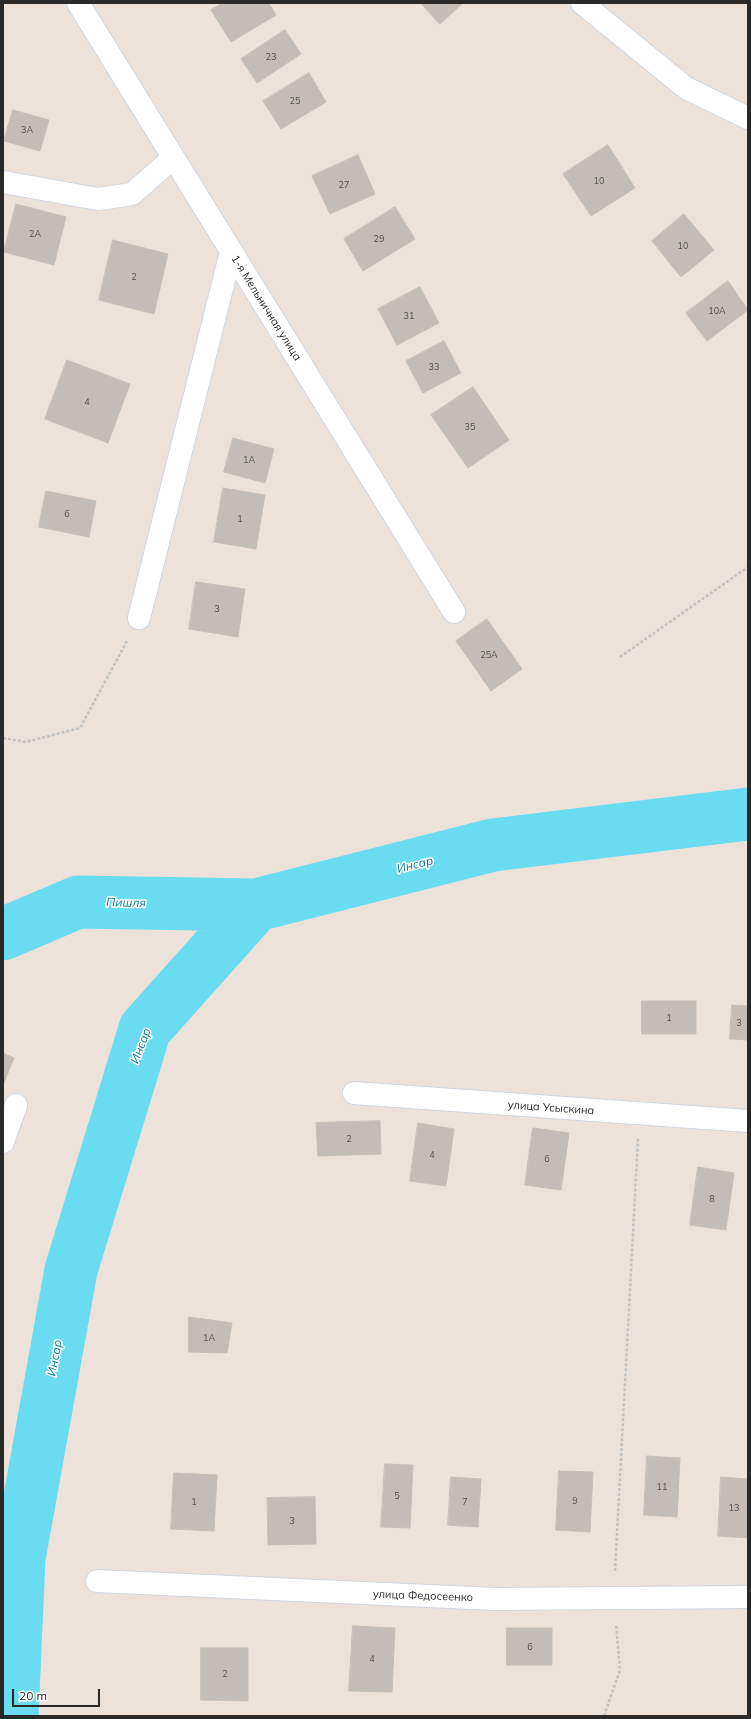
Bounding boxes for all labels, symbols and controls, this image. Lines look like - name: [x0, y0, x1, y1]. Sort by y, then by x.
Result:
- house number: 23: [266, 52, 276, 62]
- house number: 25: [290, 96, 300, 106]
- house number: 3А: [21, 125, 33, 135]
- house number: 10: [594, 176, 604, 186]
- house number: 27: [339, 180, 349, 190]
- house number: 2А: [29, 229, 41, 239]
- house number: 29: [374, 234, 384, 244]
- house number: 10: [678, 241, 688, 251]
- street label: 1-я Мельничная улица: [228, 253, 304, 363]
- house number: 2: [131, 272, 137, 282]
- house number: 10А: [708, 306, 726, 316]
- house number: 31: [404, 311, 414, 321]
- house number: 33: [429, 362, 439, 372]
- house number: 4: [84, 397, 90, 407]
- house number: 35: [465, 422, 475, 432]
- house number: 1А: [243, 455, 255, 465]
- house number: 6: [64, 509, 70, 519]
- house number: 1: [237, 514, 243, 524]
- house number: 3: [214, 604, 220, 614]
- house number: 25А: [480, 650, 498, 660]
- water label: Инсар: [395, 854, 435, 876]
- water label: Пишля: [106, 895, 146, 911]
- house number: 1: [666, 1013, 672, 1023]
- house number: 3: [736, 1018, 742, 1028]
- water label: Инсар: [128, 1026, 154, 1066]
- street label: улица Усыскина: [507, 1098, 595, 1118]
- house number: 2: [346, 1134, 352, 1144]
- house number: 4: [429, 1150, 435, 1160]
- house number: 6: [544, 1154, 550, 1164]
- house number: 8: [709, 1194, 715, 1204]
- house number: 1А: [203, 1333, 215, 1343]
- water label: Инсар: [45, 1339, 65, 1377]
- house number: 11: [657, 1482, 667, 1492]
- house number: 5: [394, 1491, 400, 1501]
- house number: 9: [572, 1496, 578, 1506]
- house number: 1: [191, 1497, 197, 1507]
- house number: 7: [462, 1497, 468, 1507]
- house number: 13: [729, 1503, 739, 1513]
- house number: 3: [289, 1516, 295, 1526]
- street label: улица Федосеенко: [373, 1588, 473, 1604]
- house number: 6: [527, 1642, 533, 1652]
- house number: 4: [369, 1654, 375, 1664]
- house number: 2: [222, 1669, 228, 1679]
- scale bar: [14, 1681, 102, 1707]
- text: 20 m: [19, 1688, 47, 1703]

